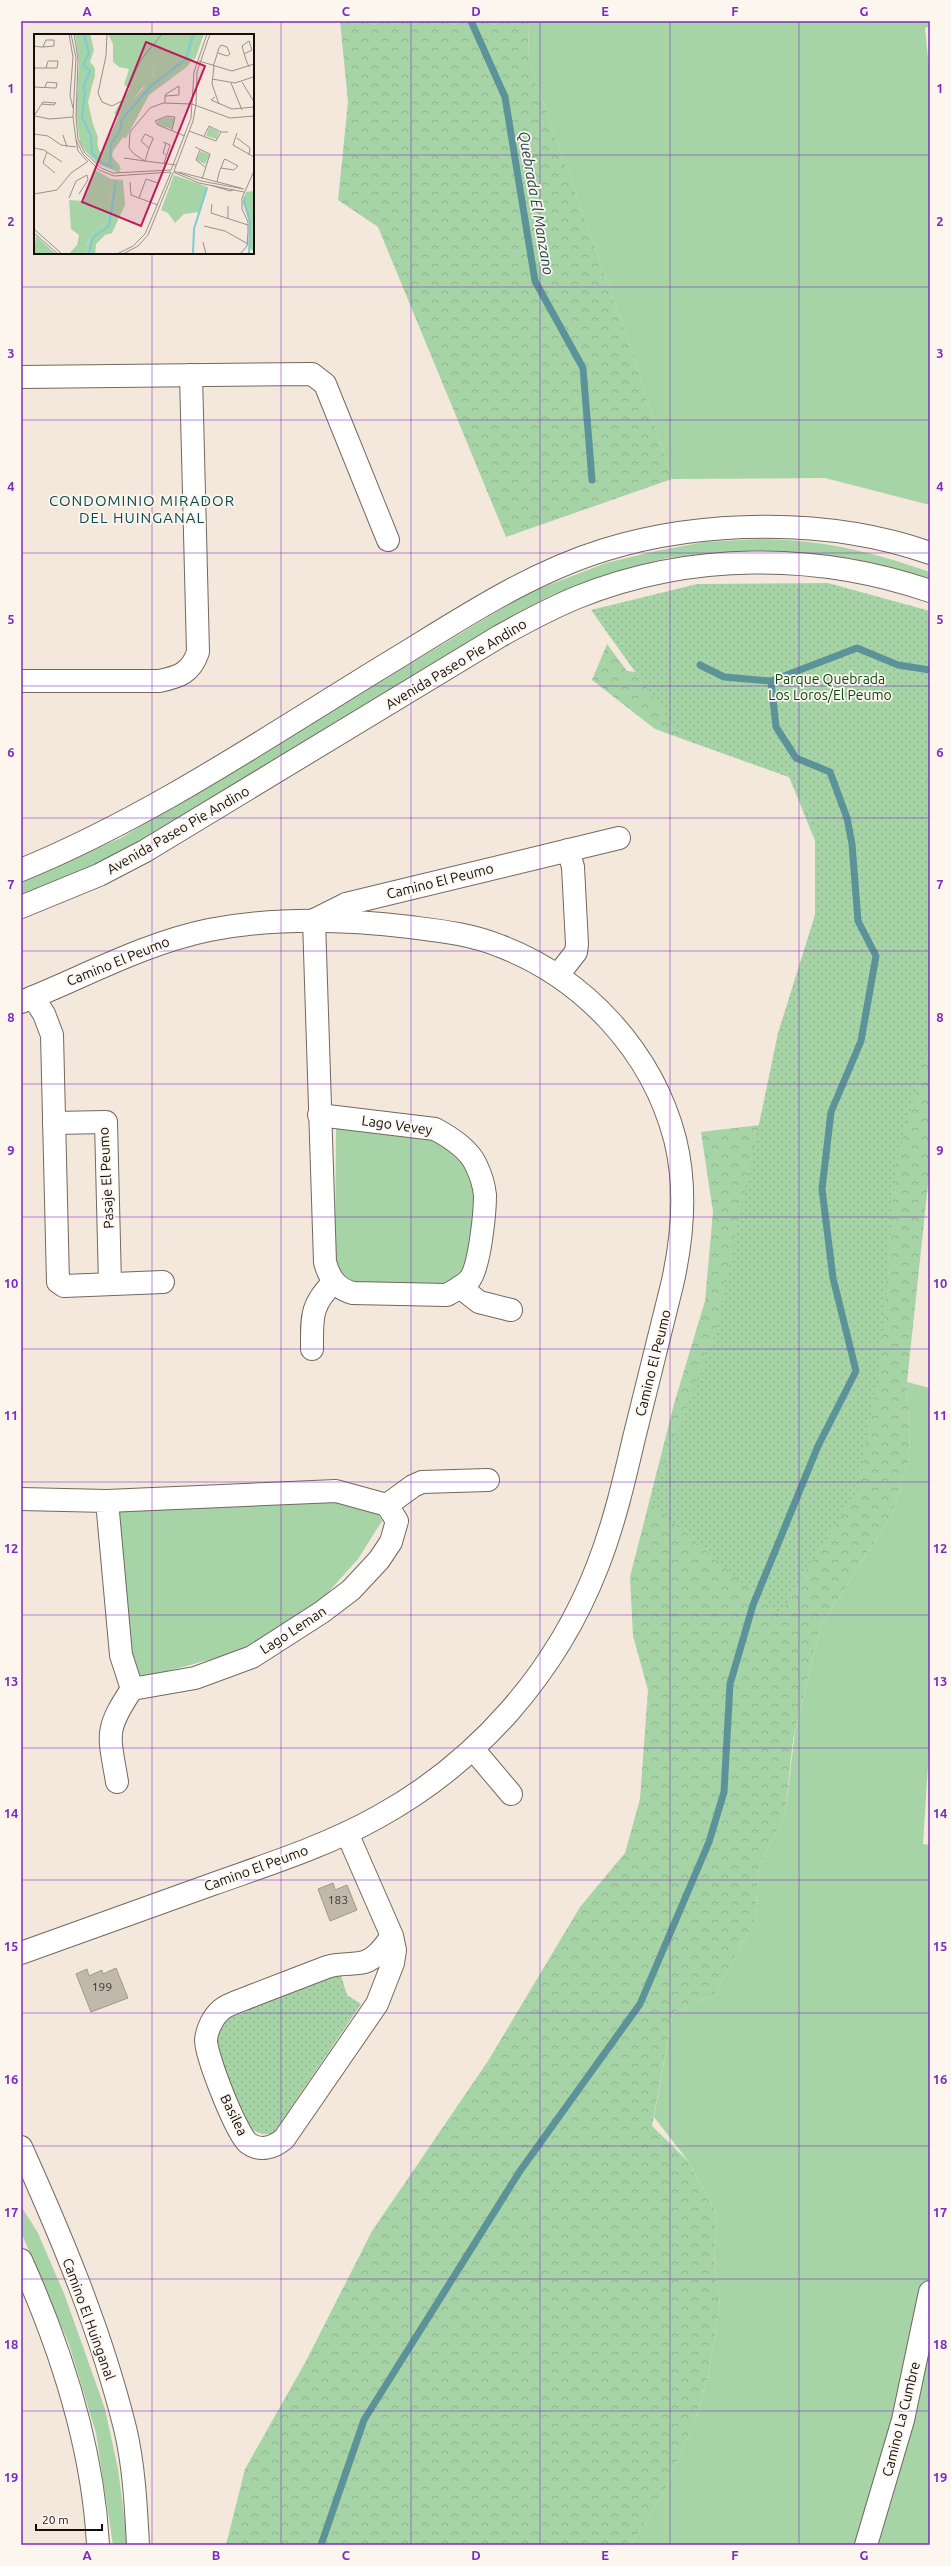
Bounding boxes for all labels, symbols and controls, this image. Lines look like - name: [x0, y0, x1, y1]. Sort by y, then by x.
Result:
- text: A: [82, 4, 92, 18]
- text: B: [212, 4, 221, 18]
- text: C: [342, 4, 351, 18]
- text: D: [471, 4, 481, 18]
- text: E: [601, 4, 609, 18]
- text: F: [731, 4, 739, 18]
- text: G: [860, 4, 869, 18]
- inset map: [34, 34, 254, 254]
- text: 1: [7, 81, 15, 95]
- text: 1: [936, 81, 944, 95]
- water label: Quebrada El Manzano: [515, 130, 557, 276]
- text: 2: [7, 214, 15, 228]
- text: 2: [936, 214, 944, 228]
- text: 3: [7, 346, 15, 360]
- text: 3: [936, 346, 944, 360]
- text: 4: [7, 479, 15, 493]
- text: 4: [936, 479, 944, 493]
- district label: CONDOMINIO MIRADOR DEL HUINGANAL: [49, 492, 235, 526]
- text: 5: [7, 612, 15, 626]
- text: 5: [936, 612, 944, 626]
- street label: Avenida Paseo Pie Andino: [383, 616, 529, 712]
- park label: Parque Quebrada Los Loros/El Peumo: [768, 671, 892, 703]
- text: 6: [7, 745, 15, 759]
- text: 6: [936, 745, 944, 759]
- street label: Avenida Paseo Pie Andino: [104, 783, 252, 877]
- street label: Camino El Peumo: [385, 860, 495, 902]
- text: 7: [7, 877, 15, 891]
- text: 7: [936, 877, 944, 891]
- street label: Camino El Peumo: [64, 933, 172, 989]
- text: 8: [7, 1010, 15, 1024]
- text: 8: [936, 1010, 944, 1024]
- street label: Lago Vevey: [361, 1112, 434, 1138]
- street label: Pasaje El Peumo: [95, 1127, 117, 1229]
- text: 9: [7, 1143, 15, 1157]
- text: 9: [936, 1143, 944, 1157]
- text: 10: [4, 1276, 18, 1290]
- text: 10: [933, 1276, 947, 1290]
- street label: Camino El Peumo: [632, 1308, 674, 1418]
- text: 11: [4, 1408, 18, 1422]
- text: 11: [933, 1408, 947, 1422]
- text: 12: [4, 1541, 18, 1555]
- text: 12: [933, 1541, 947, 1555]
- street label: Lago Leman: [257, 1603, 329, 1657]
- text: 13: [4, 1674, 18, 1688]
- text: 13: [933, 1674, 947, 1688]
- text: 14: [4, 1806, 18, 1820]
- text: 14: [933, 1806, 947, 1820]
- street label: Camino El Peumo: [202, 1842, 310, 1894]
- house number: 183: [328, 1893, 348, 1906]
- text: 15: [4, 1939, 18, 1953]
- text: 15: [933, 1939, 947, 1953]
- house number: 199: [92, 1980, 112, 1993]
- text: 16: [4, 2072, 18, 2086]
- text: 16: [933, 2072, 947, 2086]
- street label: Basilea: [217, 2092, 251, 2138]
- text: 17: [4, 2205, 18, 2219]
- text: 17: [933, 2205, 947, 2219]
- street label: Camino El Huinganal: [59, 2256, 119, 2382]
- text: 18: [4, 2337, 18, 2351]
- text: 18: [933, 2337, 947, 2351]
- street label: Camino La Cumbre: [879, 2360, 923, 2478]
- text: 19: [4, 2470, 18, 2484]
- text: 19: [933, 2470, 947, 2484]
- scale bar: [36, 2506, 102, 2532]
- text: 20 m: [42, 2513, 69, 2526]
- text: A: [82, 2548, 92, 2562]
- text: B: [212, 2548, 221, 2562]
- text: C: [342, 2548, 351, 2562]
- text: D: [471, 2548, 481, 2562]
- text: E: [601, 2548, 609, 2562]
- text: F: [731, 2548, 739, 2562]
- text: G: [860, 2548, 869, 2562]

